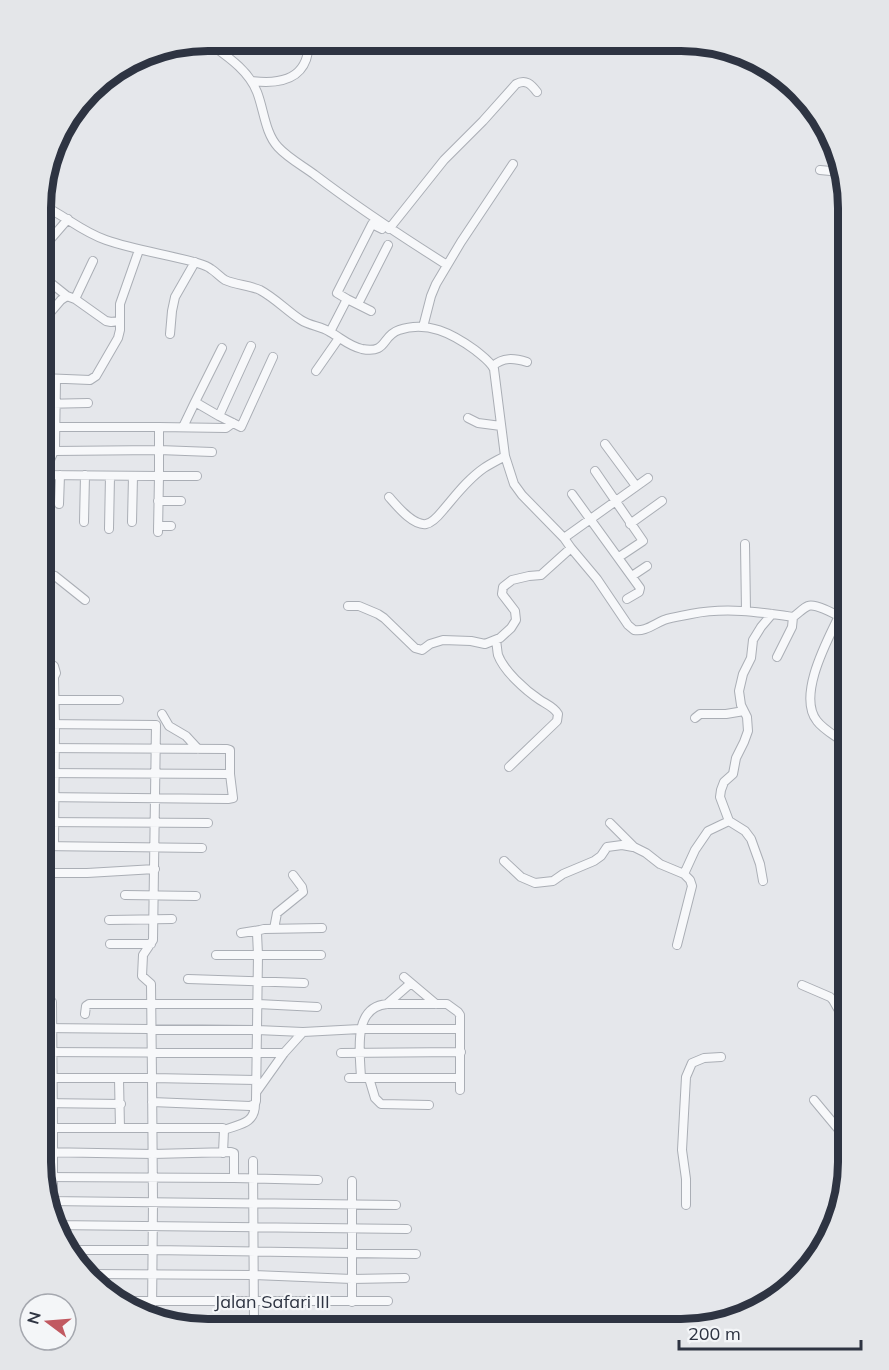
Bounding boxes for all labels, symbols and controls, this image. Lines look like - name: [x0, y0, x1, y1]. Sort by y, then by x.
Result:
- street label: Jalan Safari III: [214, 1290, 330, 1313]
- north arrow: [18, 1292, 78, 1352]
- text: N: [22, 1309, 45, 1326]
- scale bar: [679, 1313, 860, 1351]
- text: 200 m: [688, 1322, 741, 1345]

